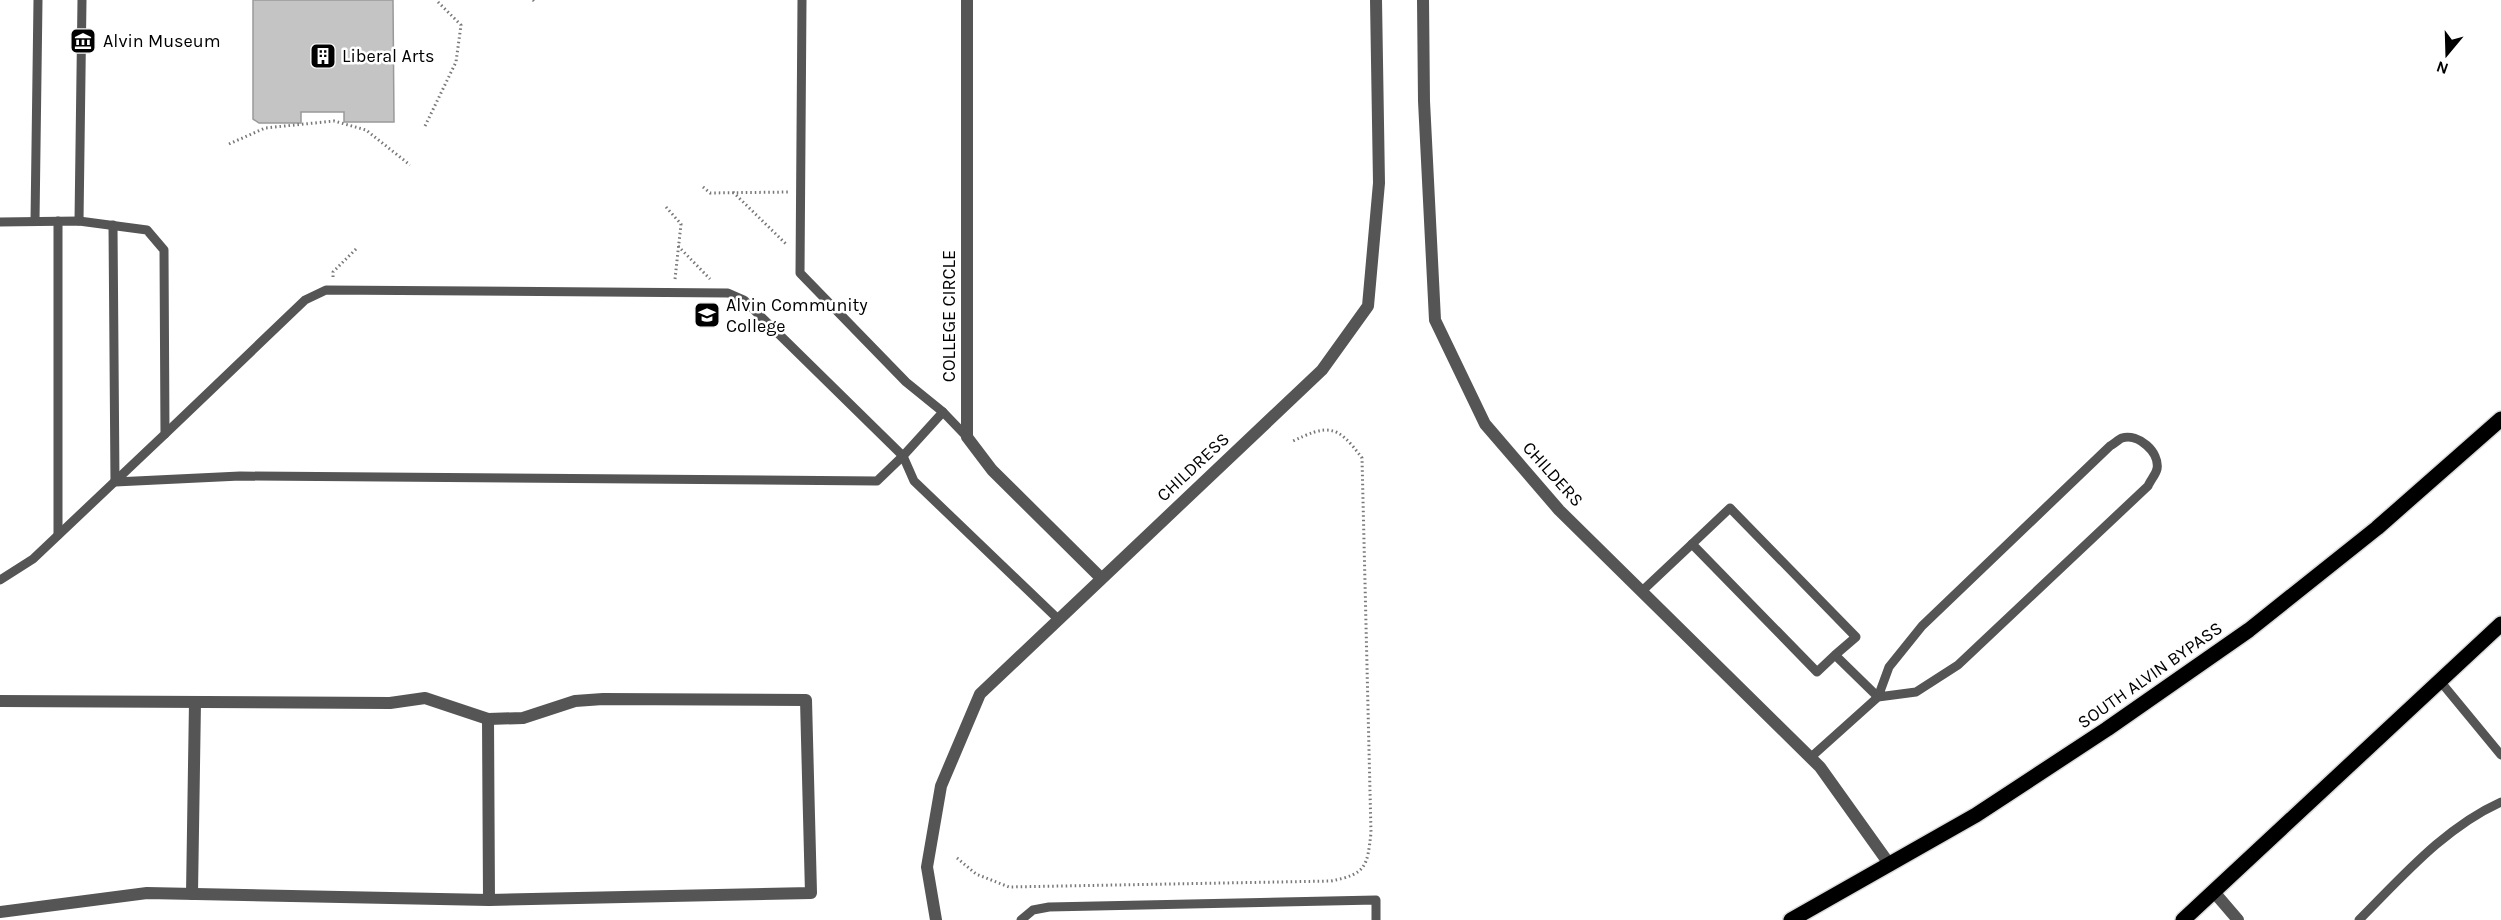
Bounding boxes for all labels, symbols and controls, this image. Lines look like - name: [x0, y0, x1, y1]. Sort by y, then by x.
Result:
- north arrow: [2417, 24, 2477, 84]
- museum icon: Alvin Museum: [68, 26, 98, 56]
- place label: Alvin Museum: [103, 30, 221, 52]
- building icon: Liberal Arts: [308, 41, 338, 71]
- place label: Liberal Arts: [342, 45, 435, 67]
- text: N: [2434, 57, 2451, 79]
- street label: COLLEGE CIRCLE: [938, 250, 960, 382]
- place label: Alvin Community College: [726, 294, 868, 337]
- school or university icon: Alvin Community College: [692, 300, 722, 330]
- street label: CHILDRESS: [1152, 428, 1234, 506]
- street label: CHILDERS: [1518, 437, 1588, 511]
- street label: SOUTH ALVIN BYPASS: [2073, 617, 2227, 733]

